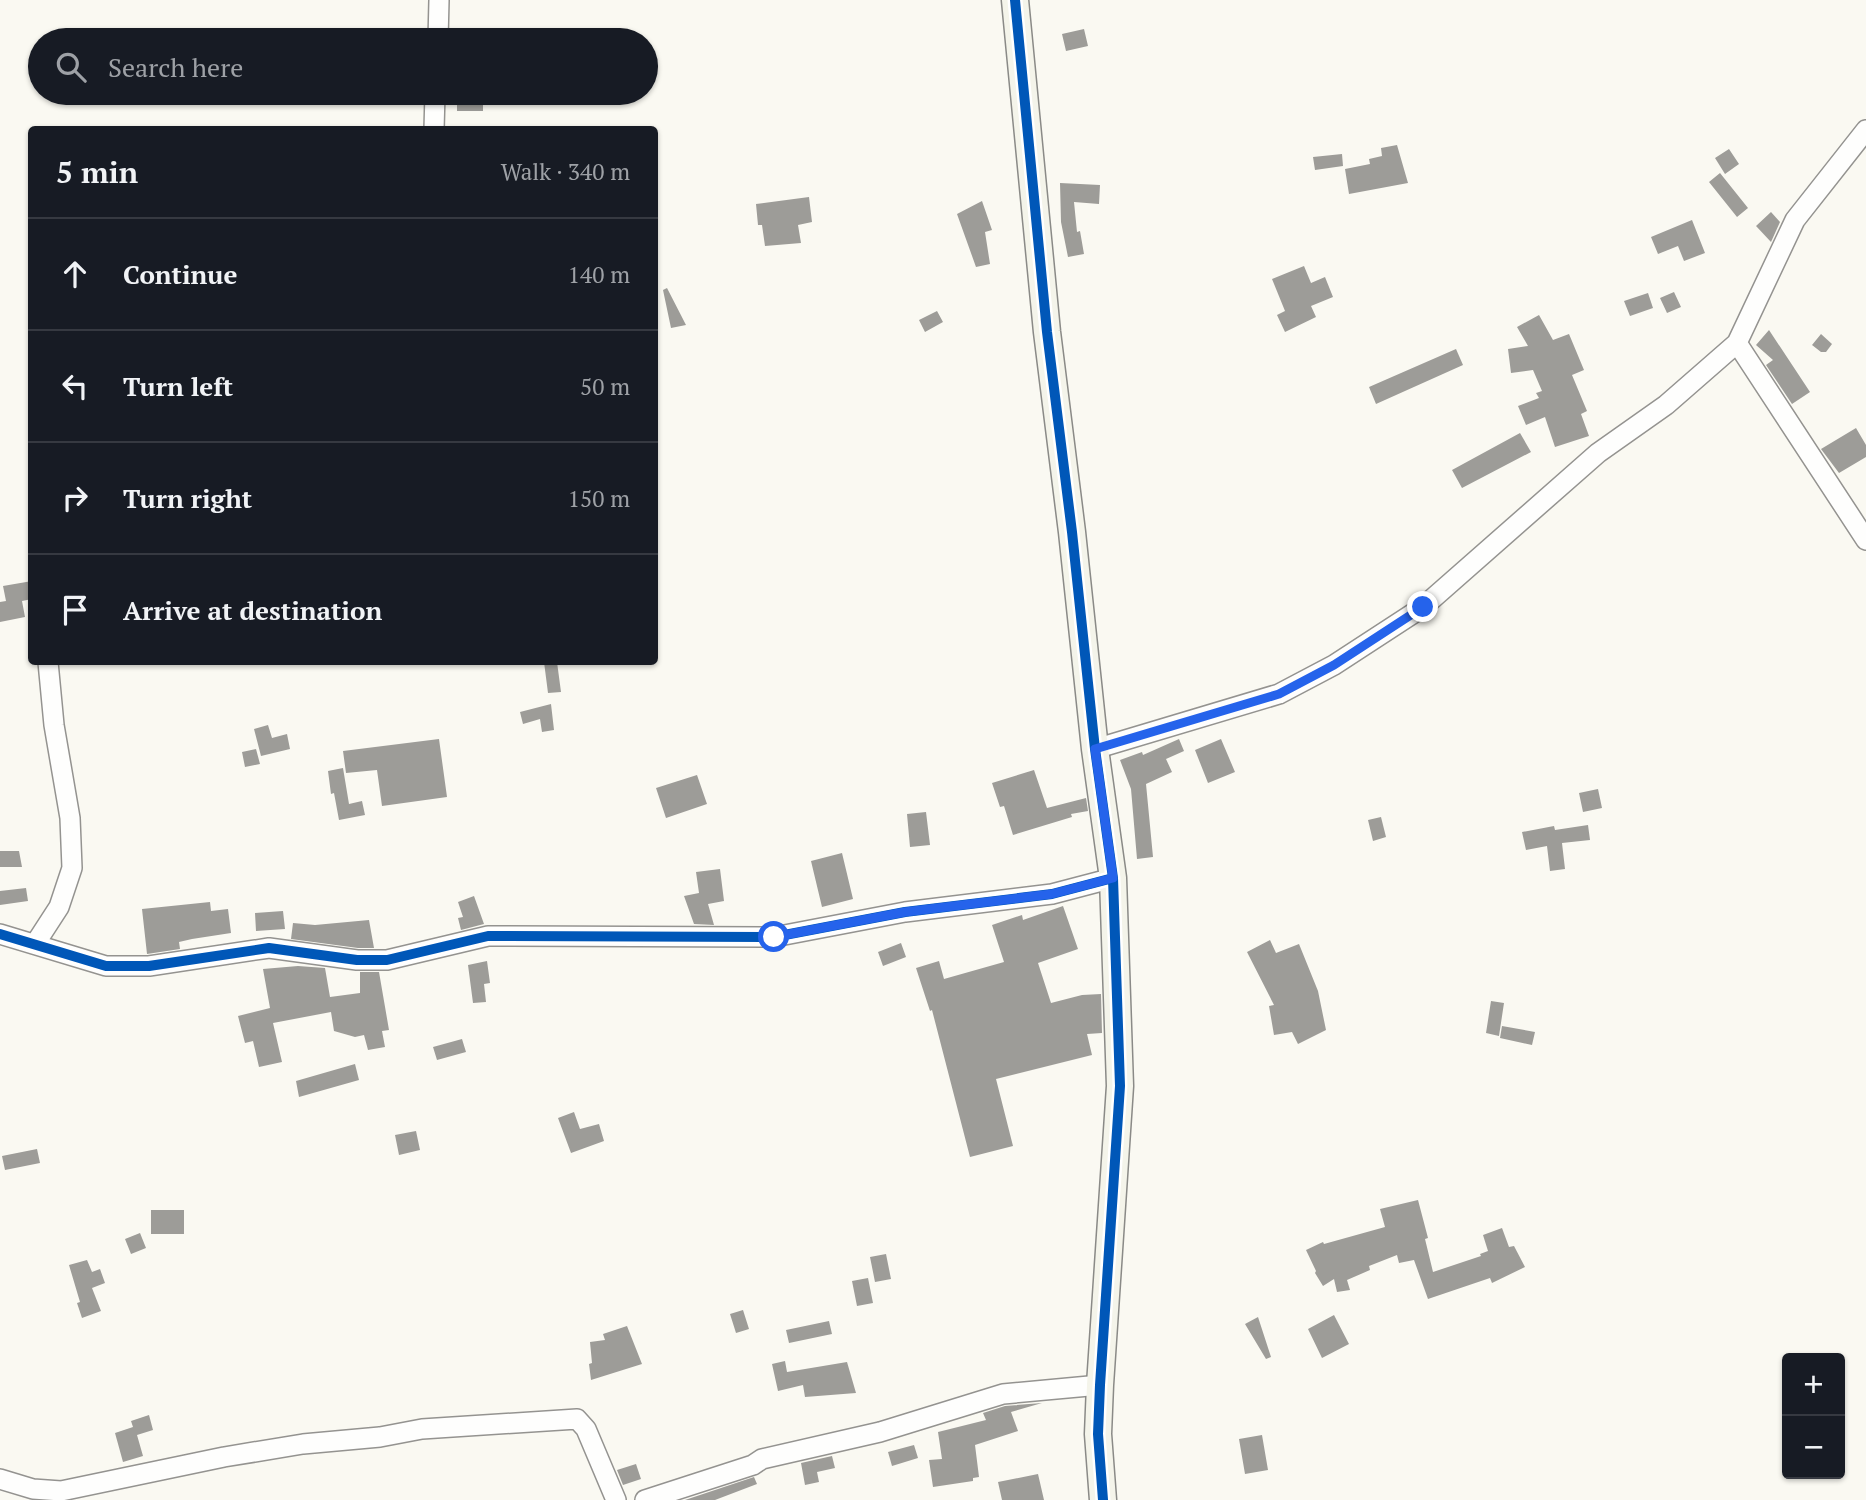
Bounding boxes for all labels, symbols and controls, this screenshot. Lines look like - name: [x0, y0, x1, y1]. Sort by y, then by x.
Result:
- search box: [28, 28, 658, 105]
- icon: search: [52, 48, 90, 86]
- text: Search here: [108, 50, 243, 84]
- text: 5 min: [56, 152, 138, 192]
- text: Walk · 340 m: [501, 156, 630, 187]
- icon: ahead: [56, 255, 94, 293]
- text: Continue: [123, 257, 237, 291]
- text: 140 m: [568, 259, 630, 290]
- icon: left: [56, 367, 94, 405]
- text: Turn left: [123, 369, 233, 403]
- text: 50 m: [580, 371, 630, 402]
- icon: right: [56, 479, 94, 517]
- text: Turn right: [123, 481, 252, 515]
- text: 150 m: [568, 483, 630, 514]
- icon: arrive: [56, 591, 94, 629]
- route end: [1407, 591, 1438, 622]
- text: Arrive at destination: [123, 593, 382, 627]
- route start: [758, 921, 789, 952]
- map controls: [1782, 1353, 1845, 1479]
- button: +: [1782, 1353, 1845, 1416]
- button: −: [1782, 1416, 1845, 1479]

